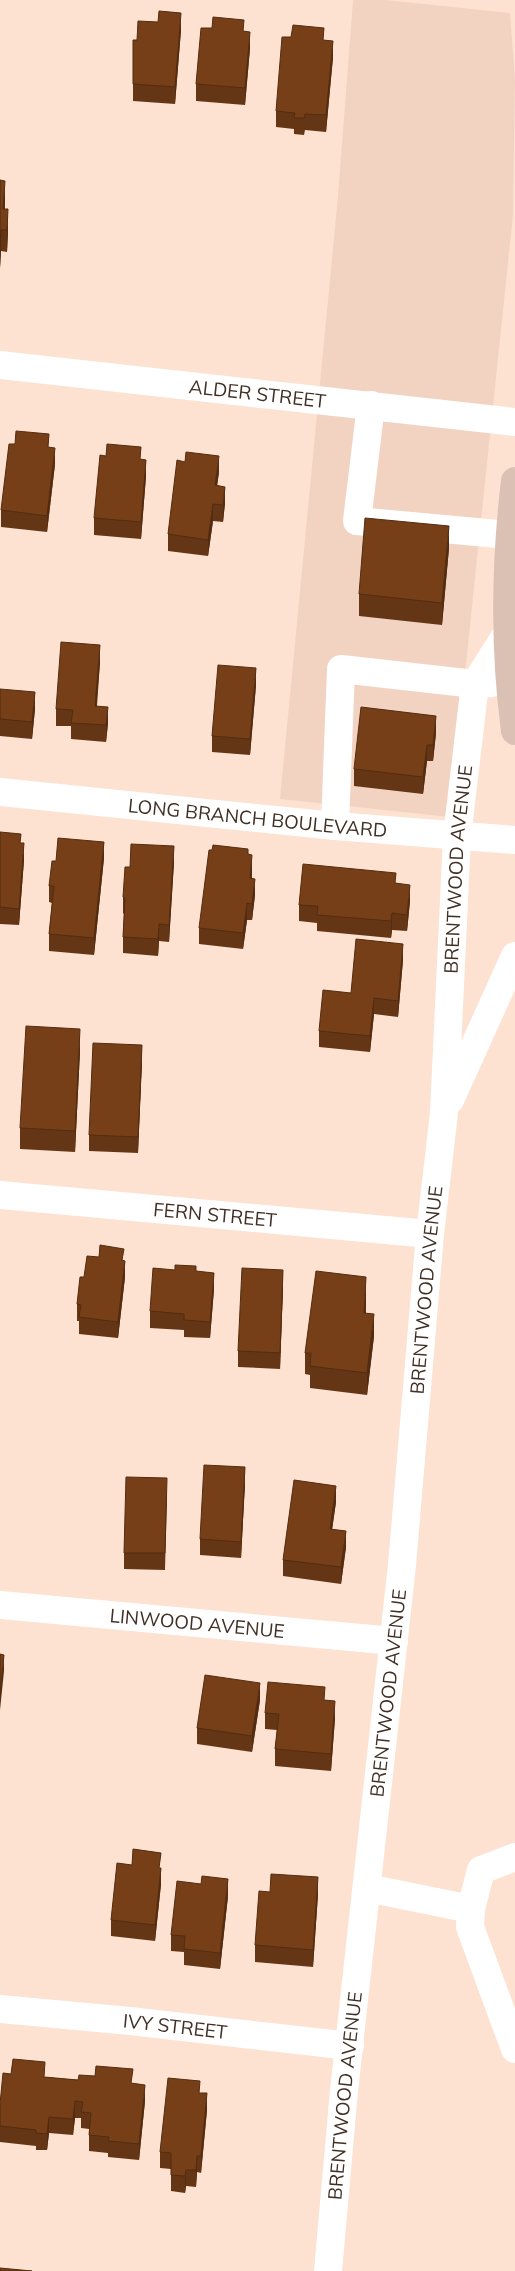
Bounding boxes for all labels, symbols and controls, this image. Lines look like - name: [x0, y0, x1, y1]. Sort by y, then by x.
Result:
- street label: ALDER STREET: [188, 374, 328, 413]
- street label: BRENTWOOD AVENUE: [439, 764, 477, 974]
- street label: LONG BRANCH BOULEVARD: [127, 793, 388, 842]
- street label: BRENTWOOD AVENUE: [404, 1184, 447, 1395]
- street label: FERN STREET: [152, 1197, 278, 1232]
- street label: BRENTWOOD AVENUE: [364, 1588, 411, 1798]
- street label: LINWOOD AVENUE: [109, 1603, 286, 1643]
- street label: BRENTWOOD AVENUE: [322, 1990, 367, 2201]
- street label: IVY STREET: [122, 2008, 229, 2044]

